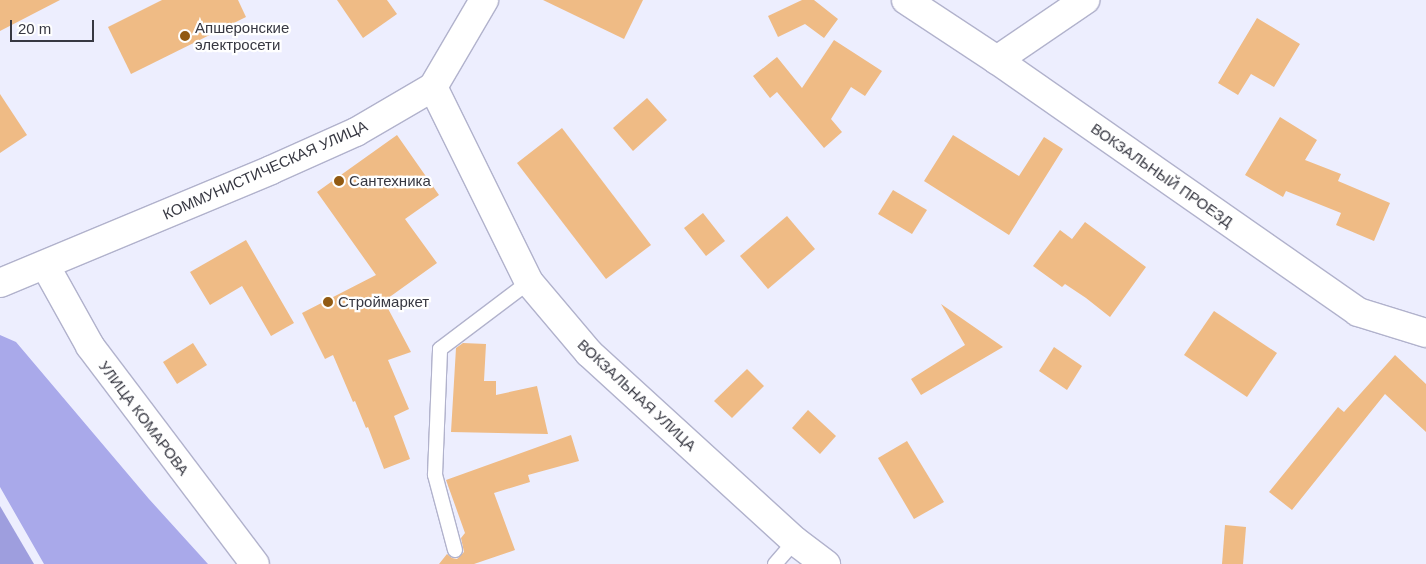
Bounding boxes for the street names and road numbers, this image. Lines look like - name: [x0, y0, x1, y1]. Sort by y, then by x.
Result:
- street label: КОММУНИСТИЧЕСКАЯ УЛИЦА: [160, 117, 370, 223]
- street label: ВОКЗАЛЬНЫЙ ПРОЕЗД: [1088, 119, 1236, 231]
- street label: ВОКЗАЛЬНАЯ УЛИЦА: [574, 335, 700, 455]
- street label: УЛИЦА КОМАРОВА: [95, 357, 193, 479]

